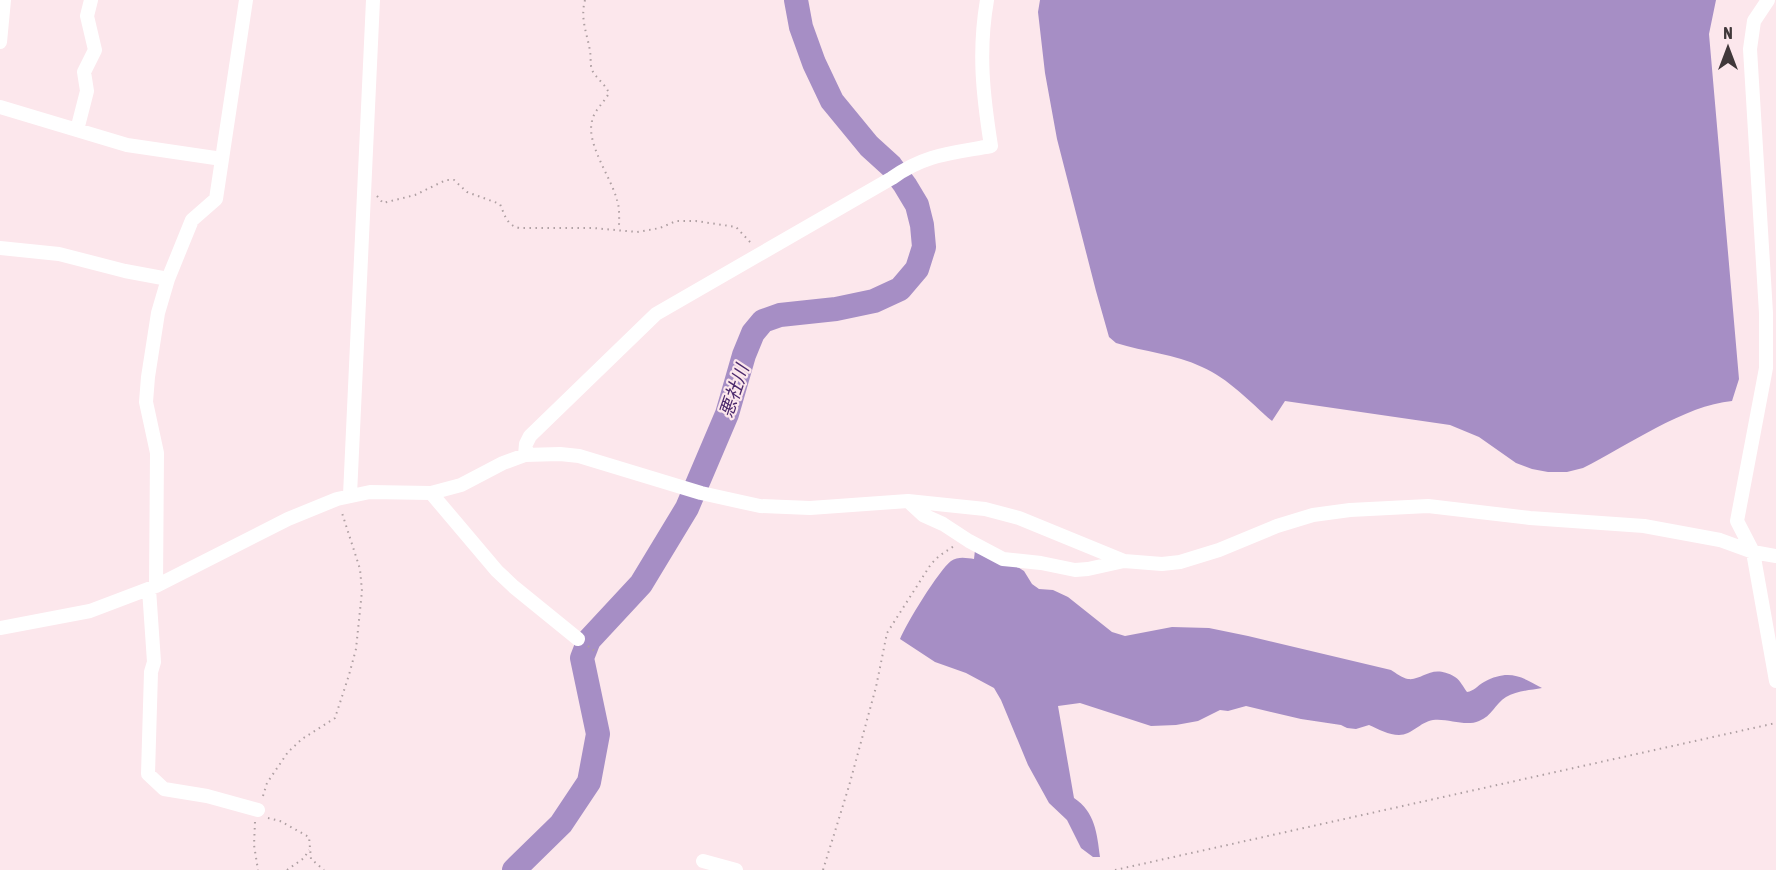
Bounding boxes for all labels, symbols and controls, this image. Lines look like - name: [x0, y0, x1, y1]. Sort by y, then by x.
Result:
- north arrow: [1698, 18, 1758, 78]
- text: N: [1723, 24, 1733, 42]
- water label: 悪社川: [715, 360, 753, 420]

